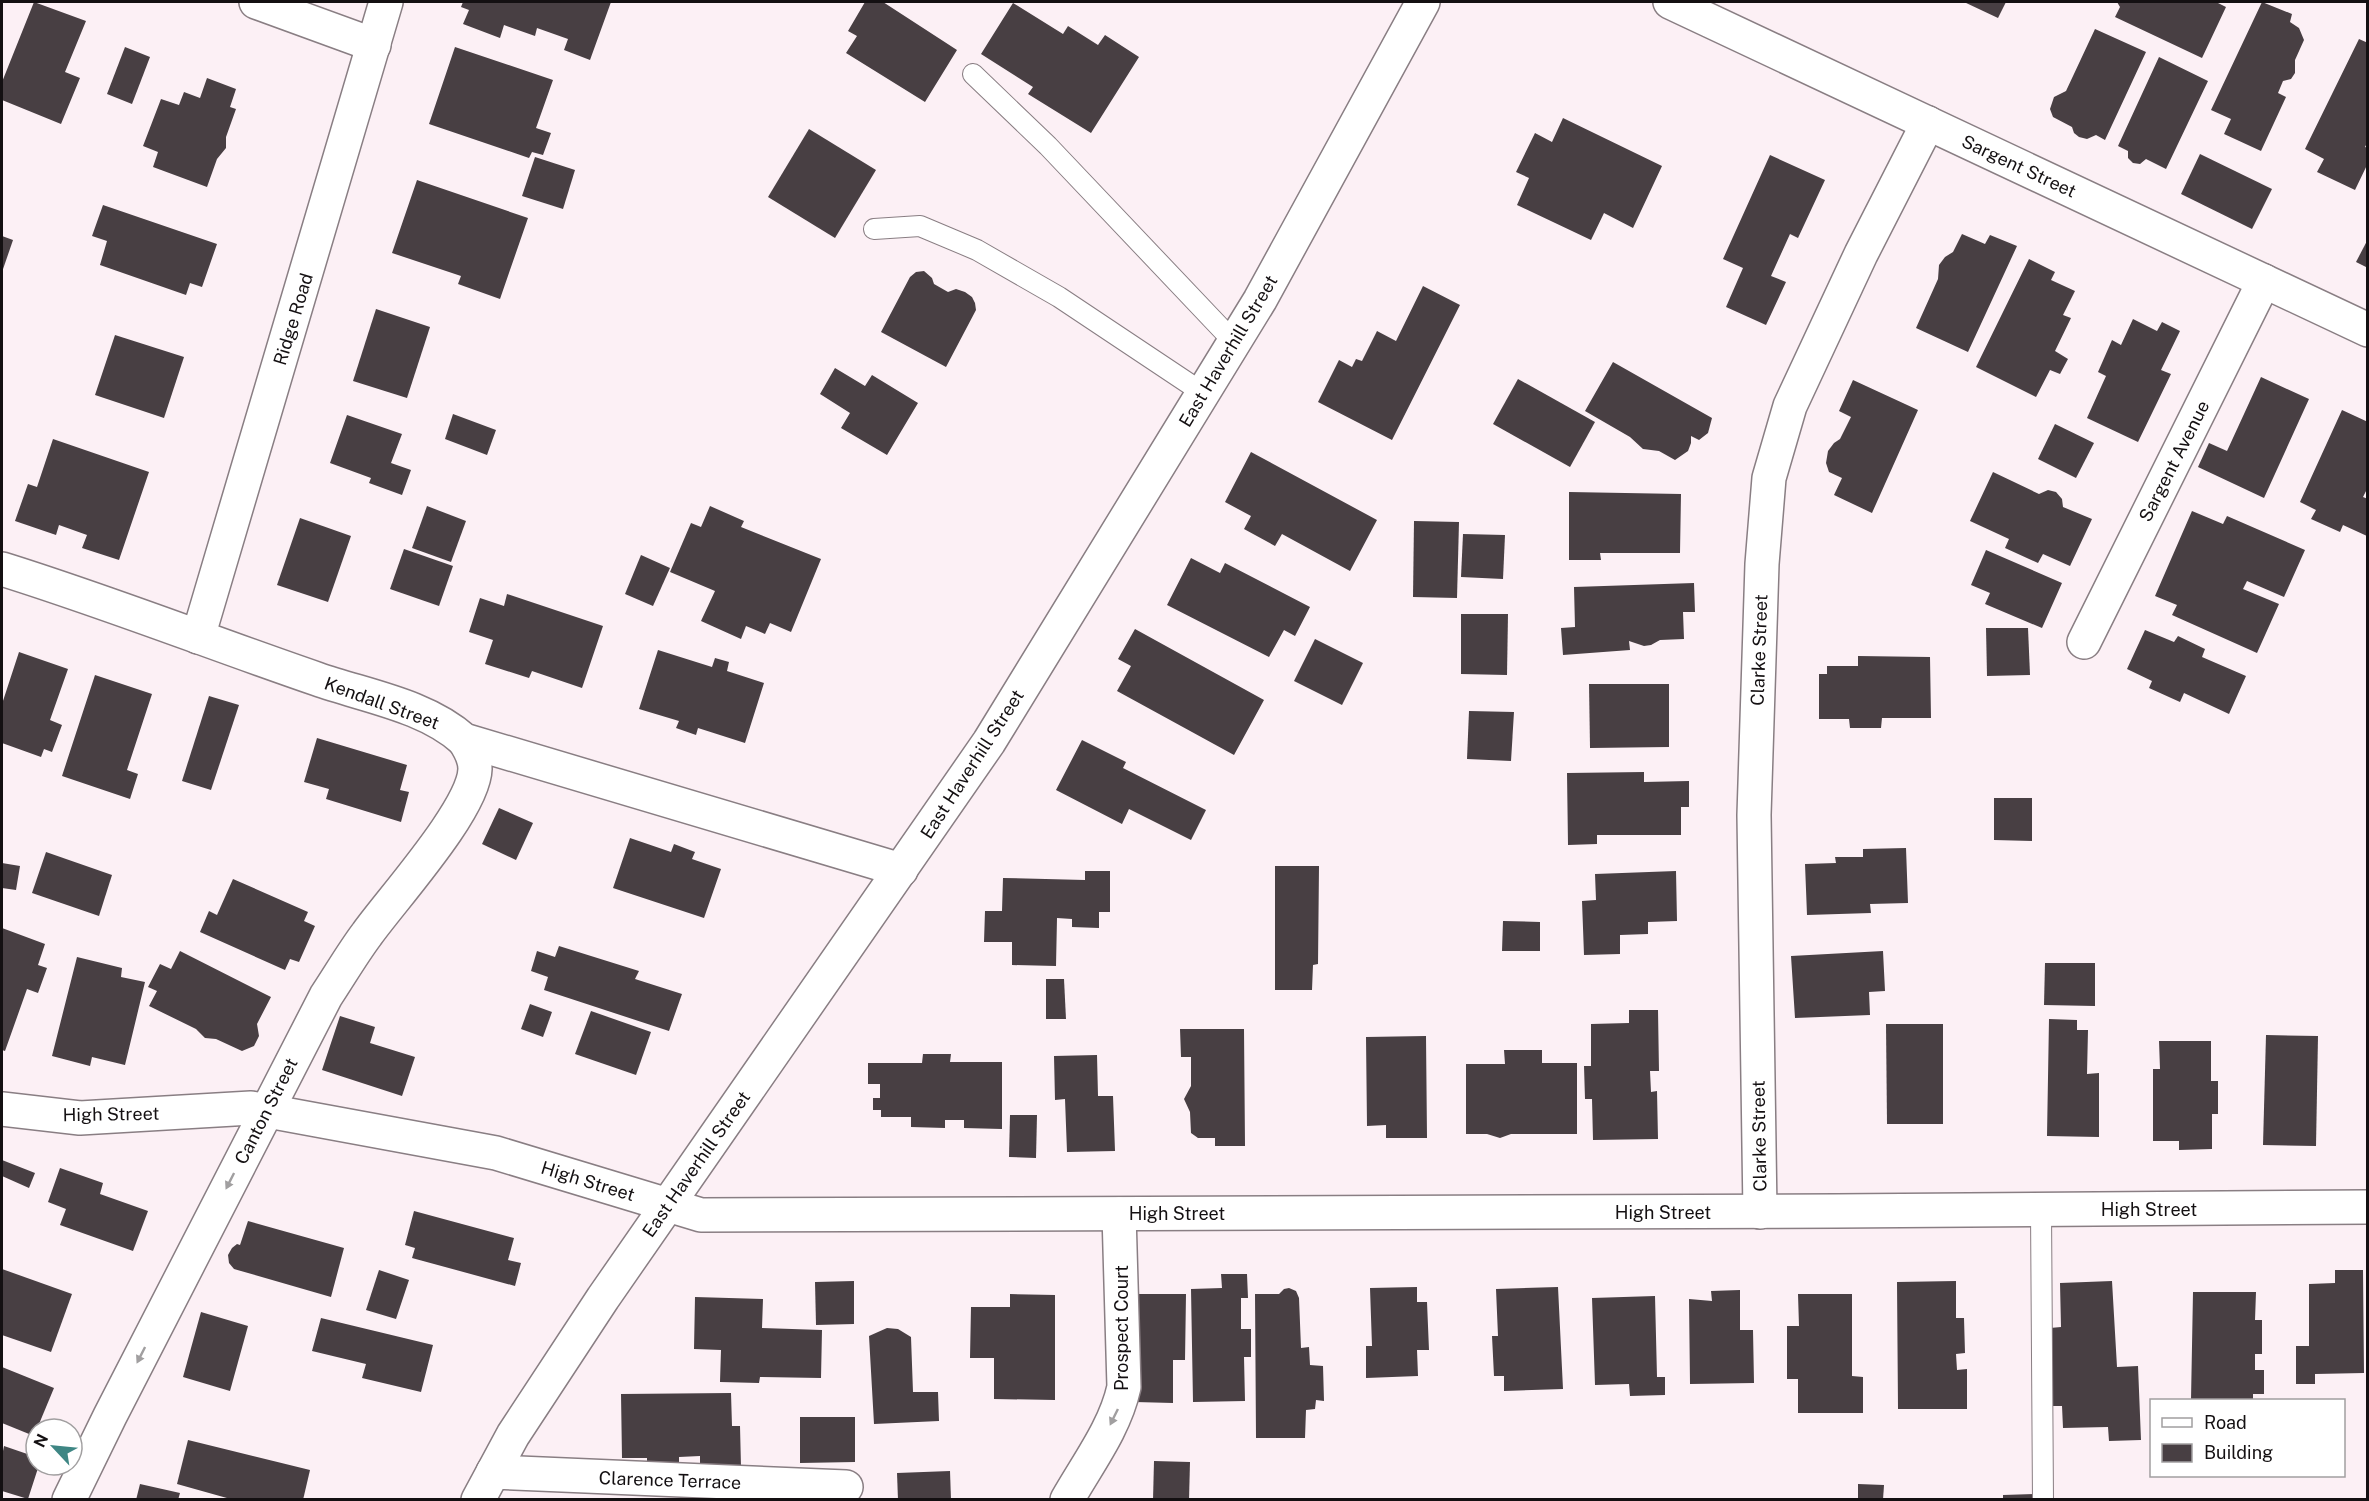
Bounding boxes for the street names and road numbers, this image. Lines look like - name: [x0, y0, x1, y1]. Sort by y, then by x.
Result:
- street label: Sargent Street: [1958, 130, 2080, 202]
- street label: Ridge Road: [269, 270, 317, 368]
- street label: East Haverhill Street: [1174, 271, 1282, 431]
- street label: Sargent Avenue: [2134, 397, 2214, 525]
- street label: Clarke Street: [1747, 594, 1771, 706]
- street label: Kendall Street: [322, 673, 442, 733]
- street label: East Haverhill Street: [916, 686, 1028, 842]
- street label: Canton Street: [230, 1054, 302, 1168]
- street label: Clarke Street: [1748, 1080, 1770, 1192]
- street label: East Haverhill Street: [638, 1087, 754, 1241]
- street label: High Street: [62, 1103, 160, 1125]
- street label: High Street: [539, 1157, 637, 1205]
- street label: High Street: [2101, 1199, 2197, 1220]
- street label: High Street: [1615, 1202, 1711, 1223]
- street label: High Street: [1129, 1203, 1225, 1224]
- street label: Prospect Court: [1111, 1265, 1132, 1391]
- street label: Clarence Terrace: [598, 1467, 742, 1493]

